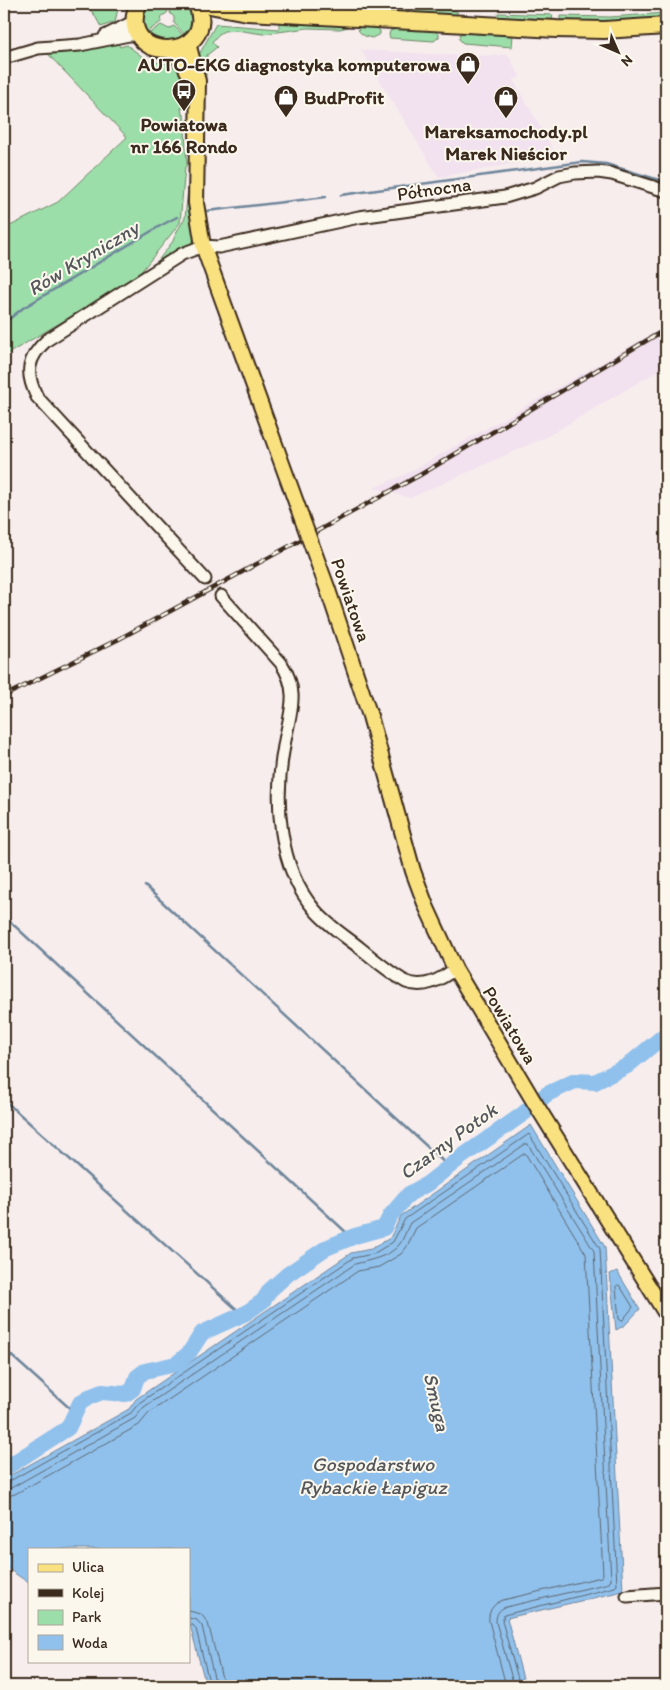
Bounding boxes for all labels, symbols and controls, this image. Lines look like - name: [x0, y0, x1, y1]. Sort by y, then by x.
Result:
- north arrow: [592, 28, 642, 78]
- shop icon: AUTO-EKG diagnostyka komputerowa: [455, 51, 481, 85]
- text: N: [617, 51, 636, 70]
- place label: AUTO-EKG diagnostyka komputerowa: [137, 53, 450, 76]
- bus stop icon: Powiatowa nr 166 Rondo: [171, 78, 197, 112]
- shop icon: BudProfit: [273, 84, 299, 118]
- shop icon: Mareksamochody.pl Marek Nieścior: [493, 85, 519, 119]
- place label: BudProfit: [304, 86, 384, 109]
- place label: Powiatowa nr 166 Rondo: [129, 113, 238, 158]
- place label: Mareksamochody.pl Marek Nieścior: [424, 120, 588, 165]
- street label: Północna: [395, 172, 473, 206]
- water label: Rów Kryniczny: [23, 214, 145, 301]
- street label: Powiatowa: [326, 555, 376, 645]
- street label: Powiatowa: [478, 982, 542, 1068]
- water label: Czarny Potok: [394, 1097, 503, 1184]
- water label: Smuga: [419, 1370, 456, 1435]
- water label: Gospodarstwo Rybackie Łapiguz: [299, 1452, 448, 1499]
- legend: [28, 1548, 190, 1662]
- text: Ulica: [72, 1558, 105, 1576]
- text: Kolej: [72, 1584, 104, 1602]
- text: Park: [72, 1608, 102, 1626]
- text: Woda: [72, 1634, 108, 1652]

